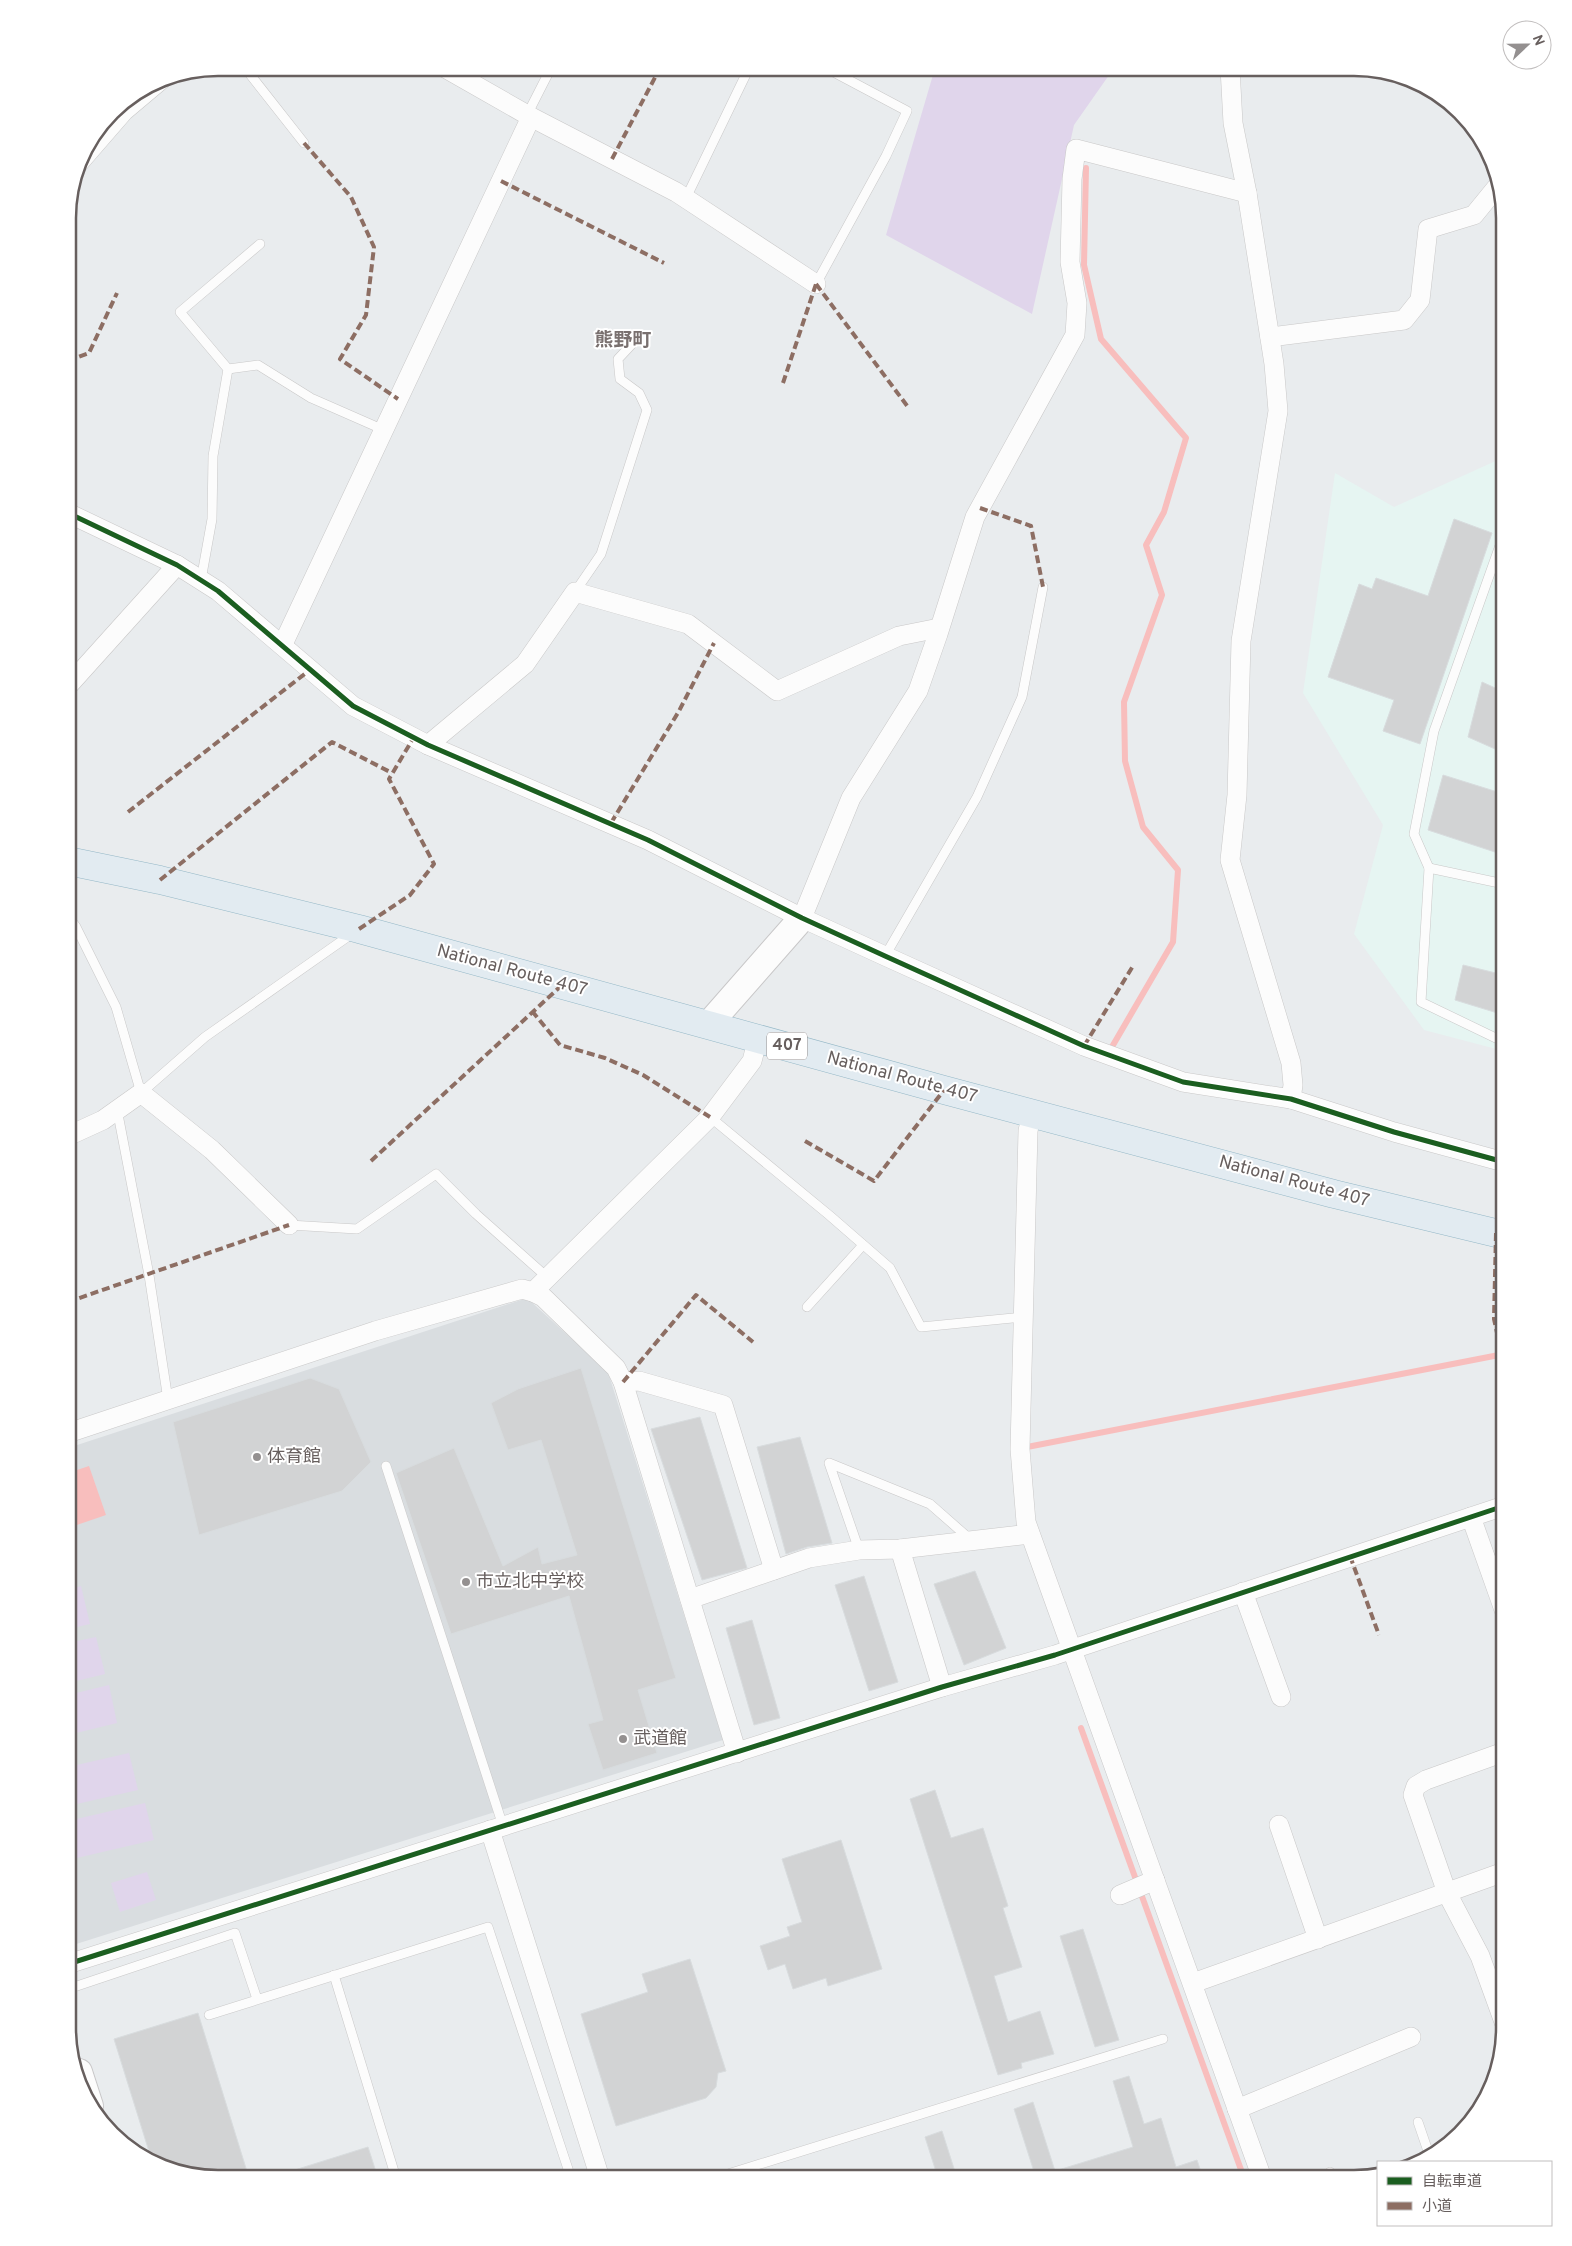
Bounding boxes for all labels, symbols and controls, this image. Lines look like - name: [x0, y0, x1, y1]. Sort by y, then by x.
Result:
- north arrow: [1502, 20, 1552, 70]
- text: N: [1528, 33, 1547, 49]
- district label: 熊野町: [594, 329, 652, 353]
- street label: National Route 407: [434, 940, 590, 1002]
- road number: 407: [767, 1032, 807, 1060]
- street label: National Route 407: [824, 1047, 980, 1109]
- street label: National Route 407: [1216, 1151, 1372, 1213]
- place label: 体育館: [267, 1446, 321, 1469]
- marker: 体育館: [251, 1451, 263, 1463]
- place label: 市立北中学校: [476, 1571, 584, 1594]
- marker: 市立北中学校: [460, 1576, 472, 1588]
- place label: 武道館: [633, 1728, 687, 1751]
- marker: 武道館: [617, 1733, 629, 1745]
- legend: [1377, 2161, 1552, 2226]
- text: 自転車道: [1422, 2173, 1482, 2192]
- text: 小道: [1422, 2198, 1452, 2217]

